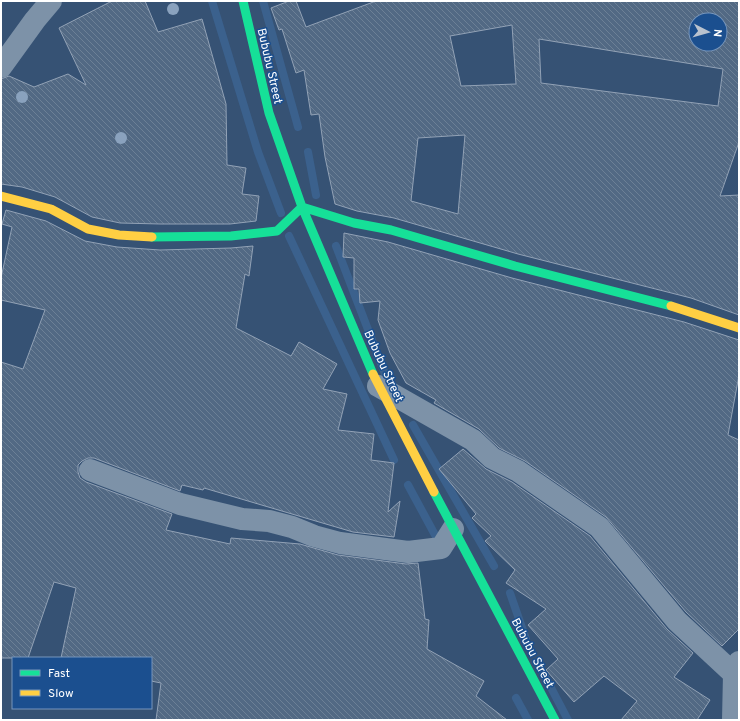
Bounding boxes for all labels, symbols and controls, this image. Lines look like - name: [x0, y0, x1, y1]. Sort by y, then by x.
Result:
- north arrow: [688, 12, 728, 52]
- street label: Bububu Street: [253, 27, 286, 106]
- text: N: [710, 28, 724, 38]
- street label: Bububu Street: [359, 328, 407, 405]
- street label: Bububu Street: [507, 615, 557, 691]
- legend: [12, 657, 152, 709]
- text: Fast: [48, 666, 70, 682]
- text: Slow: [48, 686, 74, 702]

